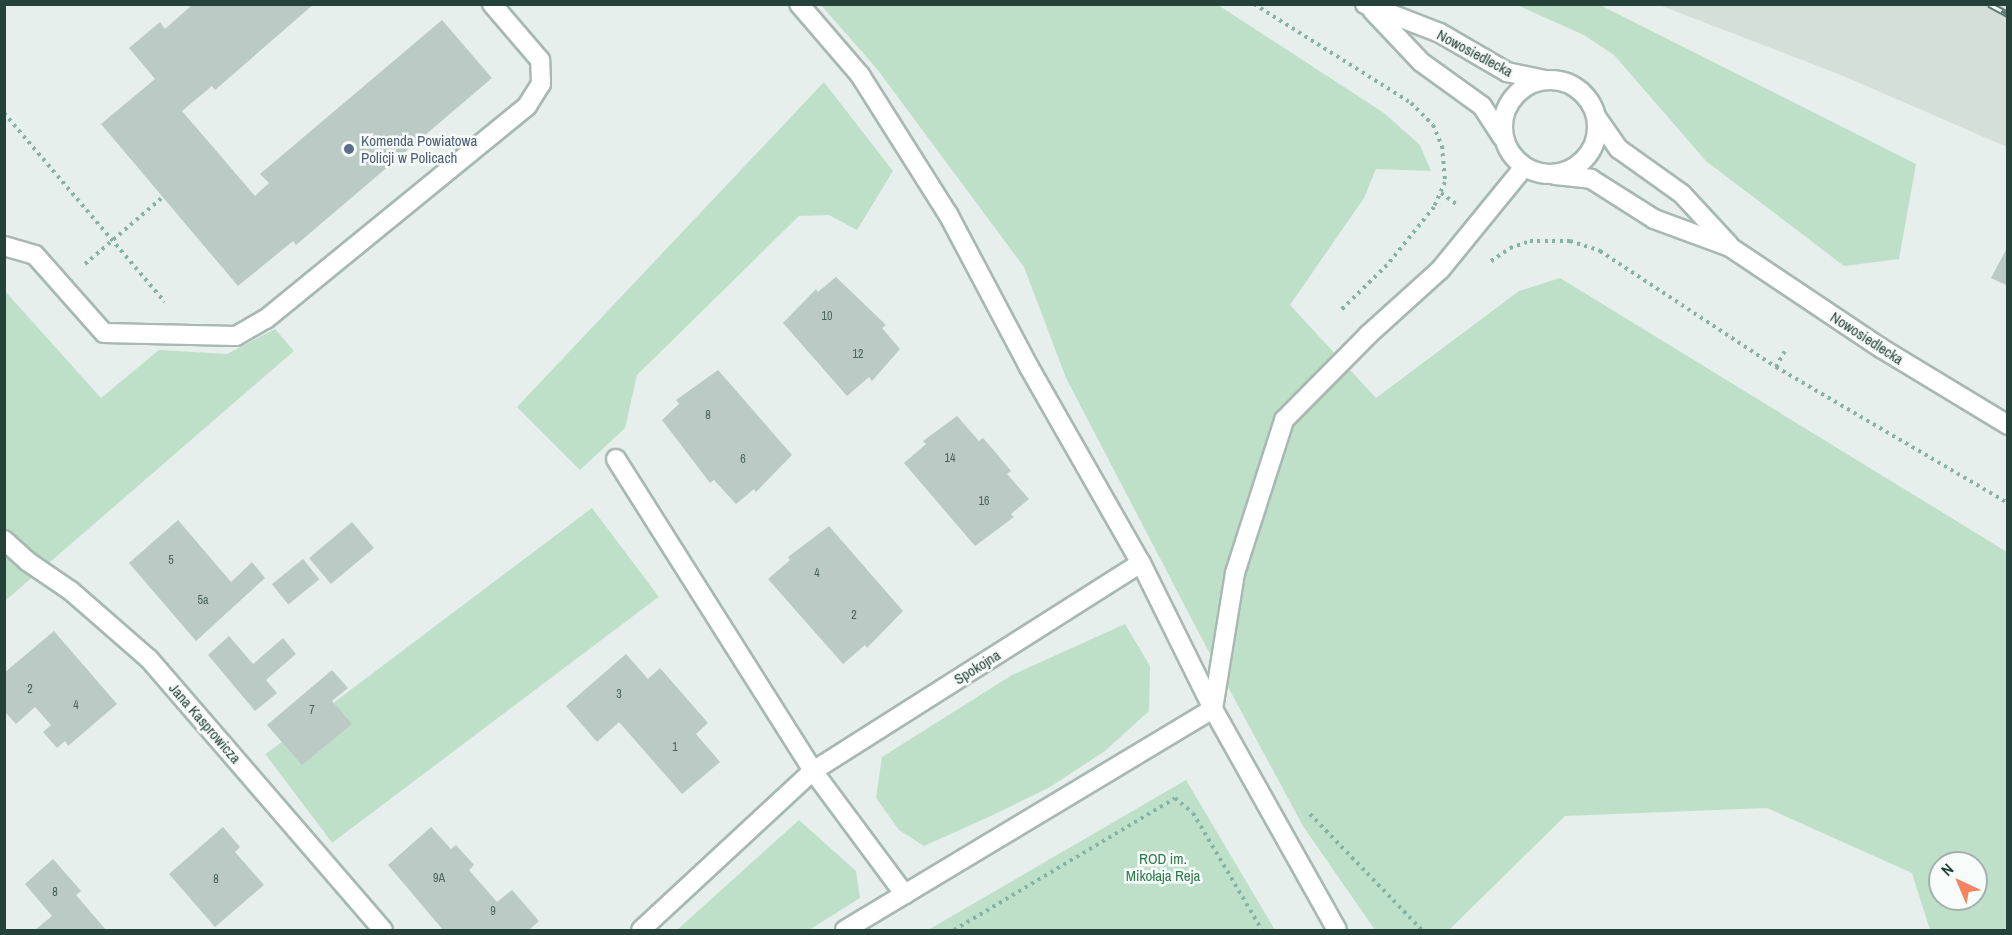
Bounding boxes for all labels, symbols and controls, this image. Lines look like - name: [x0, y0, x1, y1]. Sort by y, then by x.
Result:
- street label: Nowosiedlecka: [1434, 25, 1516, 81]
- place label: Komenda Powiatowa Policji w Policach: [361, 131, 477, 166]
- marker: Komenda Powiatowa Policji w Policach: [342, 142, 356, 156]
- street label: Nowosiedlecka: [1827, 308, 1907, 368]
- house number: 10: [822, 310, 832, 324]
- house number: 12: [853, 348, 863, 362]
- house number: 8: [705, 409, 711, 423]
- house number: 14: [945, 452, 955, 466]
- house number: 6: [740, 453, 746, 467]
- house number: 16: [979, 495, 989, 509]
- house number: 5: [168, 554, 174, 568]
- house number: 4: [814, 567, 820, 581]
- house number: 5a: [198, 594, 208, 608]
- house number: 2: [851, 609, 857, 623]
- street label: Spokojna: [950, 646, 1004, 688]
- street label: Jana Kasprowicza: [165, 679, 245, 767]
- house number: 2: [27, 683, 33, 697]
- house number: 3: [616, 688, 622, 702]
- house number: 4: [73, 699, 79, 713]
- house number: 7: [309, 704, 315, 718]
- house number: 1: [672, 741, 678, 755]
- park label: ROD im. Mikołaja Reja: [1126, 849, 1200, 884]
- north arrow: [1928, 851, 1988, 911]
- text: N: [1936, 858, 1958, 881]
- house number: 9A: [433, 872, 445, 886]
- house number: 8: [213, 873, 219, 887]
- house number: 8: [52, 886, 58, 900]
- house number: 9: [490, 905, 496, 919]

